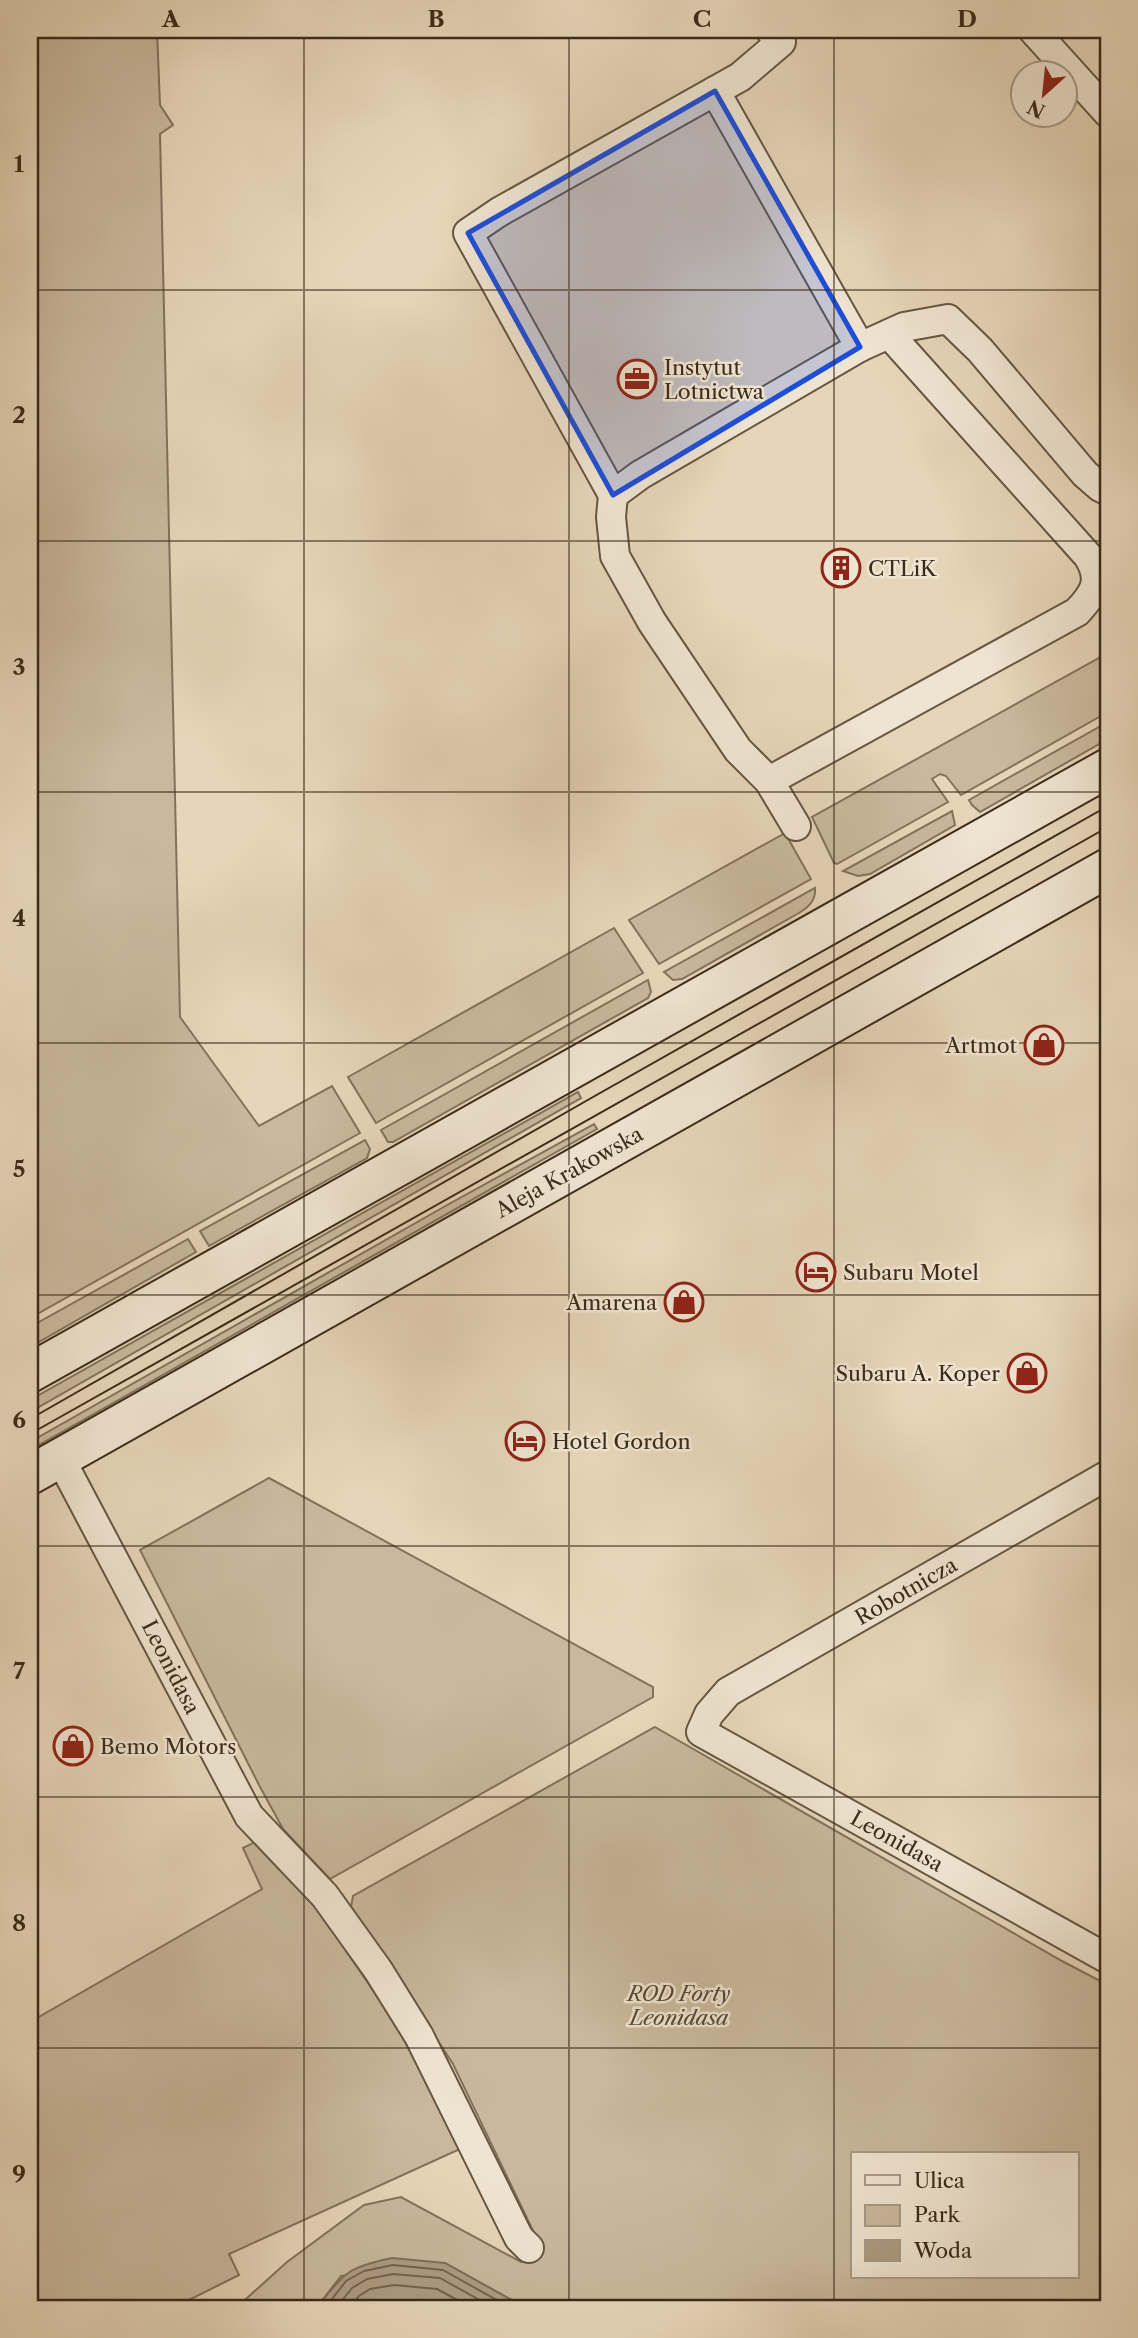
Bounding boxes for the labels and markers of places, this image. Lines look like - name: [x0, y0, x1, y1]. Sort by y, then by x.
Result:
- place label: Instytut Lotnictwa: [664, 355, 765, 404]
- office icon: Instytut Lotnictwa: [616, 358, 658, 400]
- building icon: CTLiK: [820, 547, 862, 589]
- place label: CTLiK: [868, 556, 937, 581]
- shop icon: Artmot: [1023, 1024, 1065, 1066]
- place label: Artmot: [944, 1033, 1018, 1058]
- hotel icon: Subaru Motel: [795, 1251, 837, 1293]
- place label: Subaru Motel: [843, 1260, 979, 1285]
- shop icon: Amarena: [663, 1281, 705, 1323]
- place label: Amarena: [565, 1290, 658, 1315]
- shop icon: Subaru A. Koper: [1006, 1352, 1048, 1394]
- place label: Subaru A. Koper: [836, 1361, 1000, 1386]
- hotel icon: Hotel Gordon: [504, 1420, 546, 1462]
- place label: Hotel Gordon: [552, 1429, 691, 1454]
- shop icon: Bemo Motors: [52, 1725, 94, 1767]
- place label: Bemo Motors: [100, 1734, 236, 1759]

